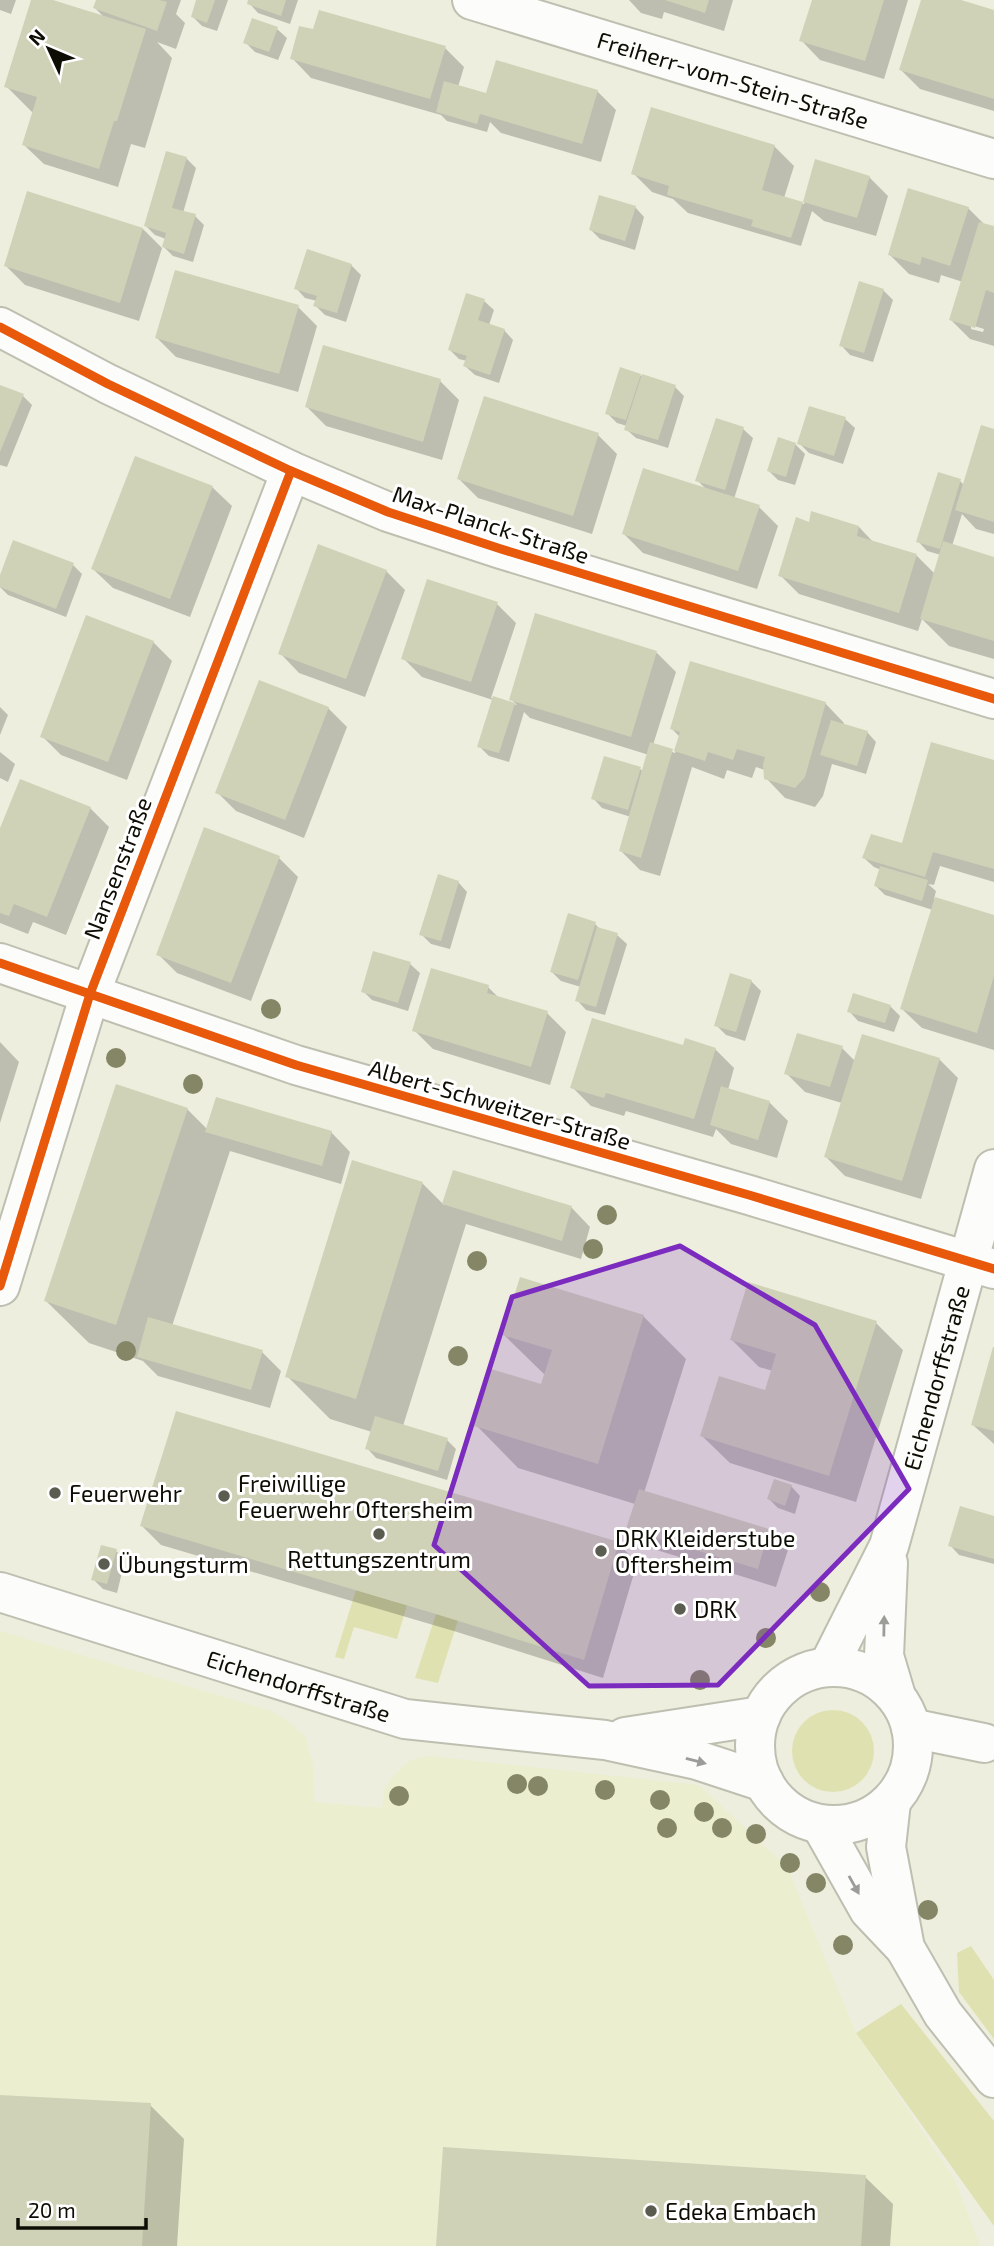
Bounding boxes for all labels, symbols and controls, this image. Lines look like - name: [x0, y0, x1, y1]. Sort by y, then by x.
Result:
- north arrow: [14, 14, 84, 84]
- text: N: [23, 24, 49, 50]
- street label: Freiherr-vom-Stein-Straße: [594, 25, 872, 134]
- street label: Max-Planck-Straße: [389, 479, 593, 569]
- street label: Nansenstraße: [77, 793, 157, 943]
- street label: Albert-Schweitzer-Straße: [366, 1053, 634, 1155]
- street label: Eichendorffstraße: [897, 1282, 975, 1473]
- place label: Freiwillige Feuerwehr Oftersheim: [238, 1469, 473, 1523]
- place label: Feuerwehr: [69, 1479, 182, 1507]
- marker: Feuerwehr: [47, 1485, 63, 1501]
- marker: Freiwillige Feuerwehr Oftersheim: [216, 1488, 232, 1504]
- place label: DRK Kleiderstube Oftersheim: [615, 1524, 795, 1578]
- marker: Rettungszentrum: [371, 1526, 387, 1542]
- marker: DRK Kleiderstube Oftersheim: [593, 1543, 609, 1559]
- place label: Rettungszentrum: [287, 1545, 471, 1573]
- place label: Übungsturm: [118, 1550, 249, 1578]
- marker: Übungsturm: [96, 1556, 112, 1572]
- place label: DRK: [694, 1595, 737, 1623]
- marker: DRK: [672, 1601, 688, 1617]
- one-way arrow: [879, 1615, 890, 1637]
- street label: Eichendorffstraße: [203, 1644, 394, 1728]
- one-way arrow: [686, 1756, 707, 1766]
- one-way arrow: [848, 1875, 860, 1894]
- scale bar: [18, 2186, 145, 2230]
- text: 20 m: [28, 2197, 76, 2222]
- place label: Edeka Embach: [665, 2197, 816, 2225]
- marker: Edeka Embach: [643, 2203, 659, 2219]

